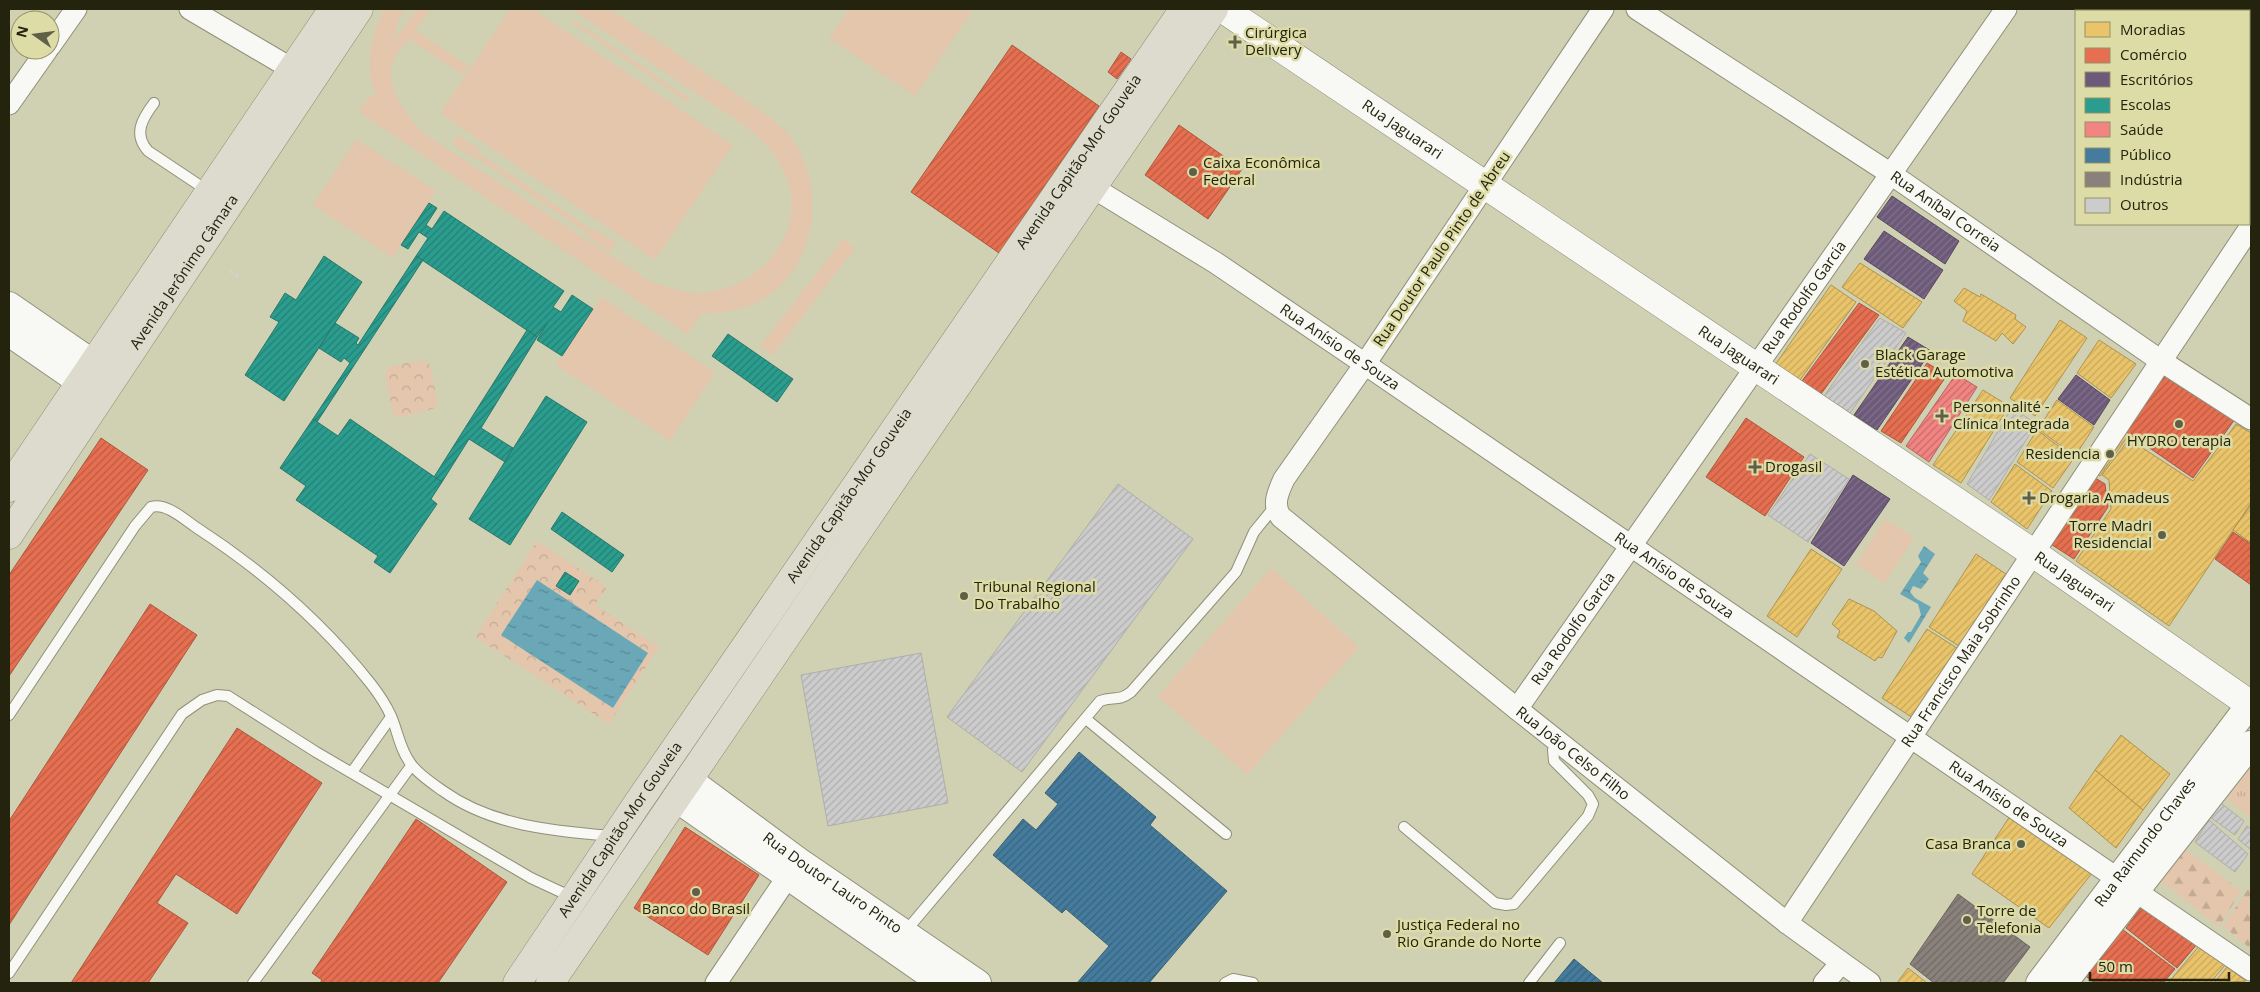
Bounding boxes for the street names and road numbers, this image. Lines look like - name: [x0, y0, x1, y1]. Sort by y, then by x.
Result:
- street label: Avenida Capitão-Mor Gouveia: [1011, 70, 1145, 253]
- street label: Rua Jaguarari: [1359, 94, 1447, 163]
- street label: Rua Doutor Paulo Pinto de Abreu: [1368, 147, 1514, 350]
- street label: Rua Aníbal Correia: [1887, 166, 2005, 256]
- street label: Avenida Jerônimo Câmara: [125, 190, 242, 353]
- street label: Rua Rodolfo Garcia: [1757, 236, 1850, 357]
- street label: Rua Anísio de Souza: [1277, 298, 1404, 394]
- street label: Rua Jaguarari: [1695, 320, 1783, 389]
- street label: Avenida Capitão-Mor Gouveia: [781, 404, 916, 586]
- street label: Rua Anísio de Souza: [1611, 527, 1738, 623]
- street label: Rua Jaguarari: [2031, 546, 2119, 616]
- street label: Rua Rodolfo Garcia: [1526, 568, 1619, 689]
- street label: Rua Francisco Maia Sobrinho: [1896, 571, 2025, 751]
- street label: Rua João Celso Filho: [1512, 701, 1635, 804]
- street label: Avenida Capitão-Mor Gouveia: [553, 737, 686, 921]
- street label: Rua Anísio de Souza: [1945, 755, 2073, 851]
- street label: Rua Raimundo Chaves: [2089, 774, 2200, 911]
- street label: Rua Doutor Lauro Pinto: [759, 827, 906, 937]

